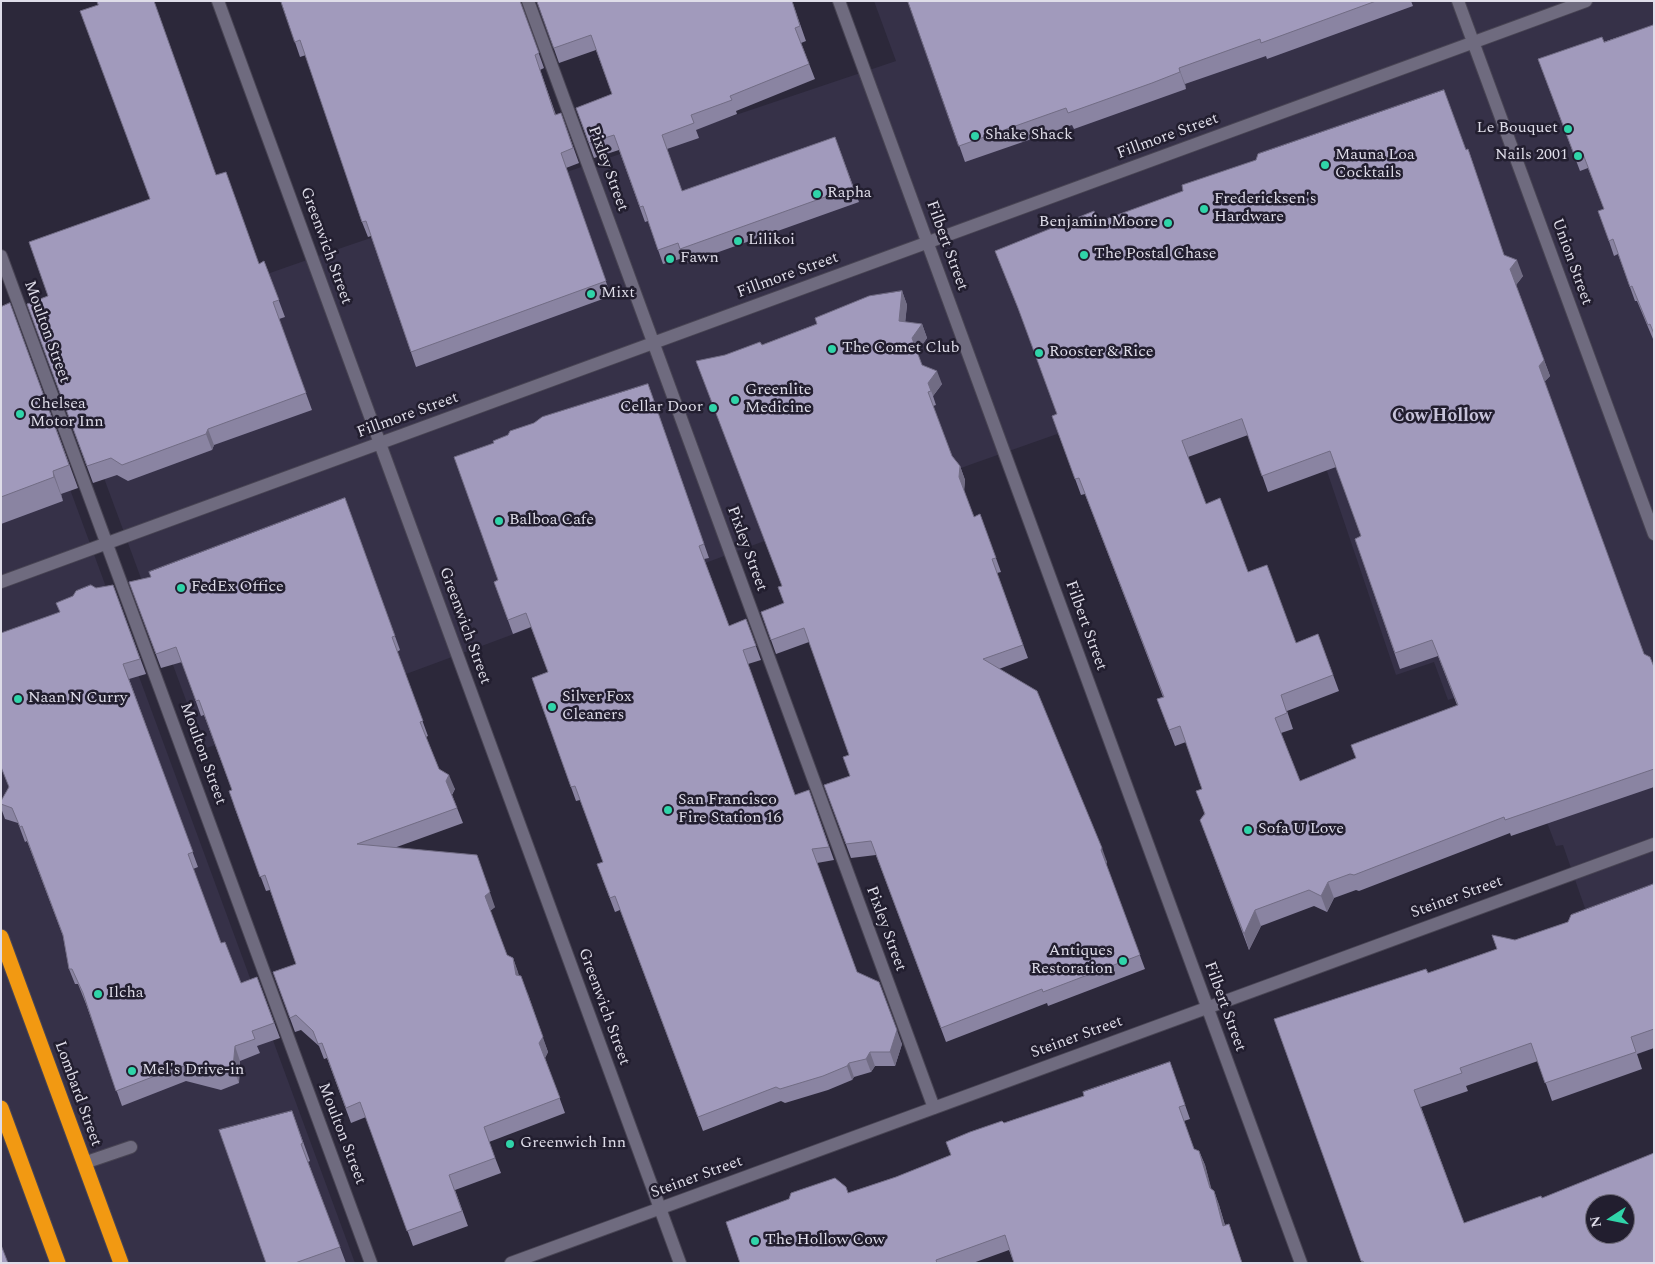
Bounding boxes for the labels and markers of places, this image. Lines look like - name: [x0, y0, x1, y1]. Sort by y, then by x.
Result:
- place label: Le Bouquet: [1477, 119, 1558, 139]
- marker: Le Bouquet: [1562, 123, 1574, 135]
- place label: Shake Shack: [985, 126, 1073, 146]
- marker: Shake Shack: [969, 130, 981, 142]
- place label: Mauna Loa Cocktails: [1335, 146, 1415, 184]
- place label: Nails 2001: [1495, 146, 1568, 166]
- marker: Nails 2001: [1572, 150, 1584, 162]
- marker: Mauna Loa Cocktails: [1319, 159, 1331, 171]
- place label: Rapha: [827, 184, 872, 204]
- marker: Rapha: [811, 188, 823, 200]
- place label: Fredericksen's Hardware: [1214, 190, 1317, 228]
- marker: Fredericksen's Hardware: [1198, 203, 1210, 215]
- place label: Benjamin Moore: [1039, 213, 1158, 233]
- marker: Benjamin Moore: [1162, 217, 1174, 229]
- place label: Lilikoi: [748, 231, 795, 251]
- marker: Lilikoi: [732, 235, 744, 247]
- place label: The Postal Chase: [1094, 245, 1217, 265]
- place label: Fawn: [680, 249, 719, 269]
- marker: The Postal Chase: [1078, 249, 1090, 261]
- marker: Fawn: [664, 253, 676, 265]
- place label: Mixt: [601, 284, 635, 304]
- marker: Mixt: [585, 288, 597, 300]
- place label: The Comet Club: [842, 339, 960, 359]
- marker: The Comet Club: [826, 343, 838, 355]
- place label: Rooster & Rice: [1049, 343, 1154, 363]
- marker: Rooster & Rice: [1033, 347, 1045, 359]
- place label: Greenlite Medicine: [745, 381, 812, 419]
- marker: Greenlite Medicine: [729, 394, 741, 406]
- place label: Chelsea Motor Inn: [30, 395, 104, 433]
- place label: Cellar Door: [620, 398, 703, 418]
- marker: Cellar Door: [707, 402, 719, 414]
- marker: Chelsea Motor Inn: [14, 408, 26, 420]
- place label: Balboa Cafe: [509, 511, 594, 531]
- marker: Balboa Cafe: [493, 515, 505, 527]
- place label: FedEx Office: [191, 578, 284, 598]
- marker: FedEx Office: [175, 582, 187, 594]
- place label: Silver Fox Cleaners: [562, 688, 632, 726]
- place label: Naan N Curry: [28, 689, 127, 709]
- marker: Naan N Curry: [12, 693, 24, 705]
- marker: Silver Fox Cleaners: [546, 701, 558, 713]
- place label: San Francisco Fire Station 16: [678, 791, 782, 829]
- marker: San Francisco Fire Station 16: [662, 804, 674, 816]
- place label: Sofa U Love: [1258, 820, 1344, 840]
- marker: Sofa U Love: [1242, 824, 1254, 836]
- place label: Antiques Restoration: [1031, 942, 1113, 980]
- marker: Antiques Restoration: [1117, 955, 1129, 967]
- place label: Ilcha: [108, 984, 144, 1004]
- marker: Ilcha: [92, 988, 104, 1000]
- place label: Mel's Drive-in: [142, 1061, 244, 1081]
- marker: Mel's Drive-in: [126, 1065, 138, 1077]
- place label: Greenwich Inn: [520, 1134, 626, 1154]
- marker: Greenwich Inn: [504, 1138, 516, 1150]
- place label: The Hollow Cow: [765, 1231, 885, 1251]
- marker: The Hollow Cow: [749, 1235, 761, 1247]

